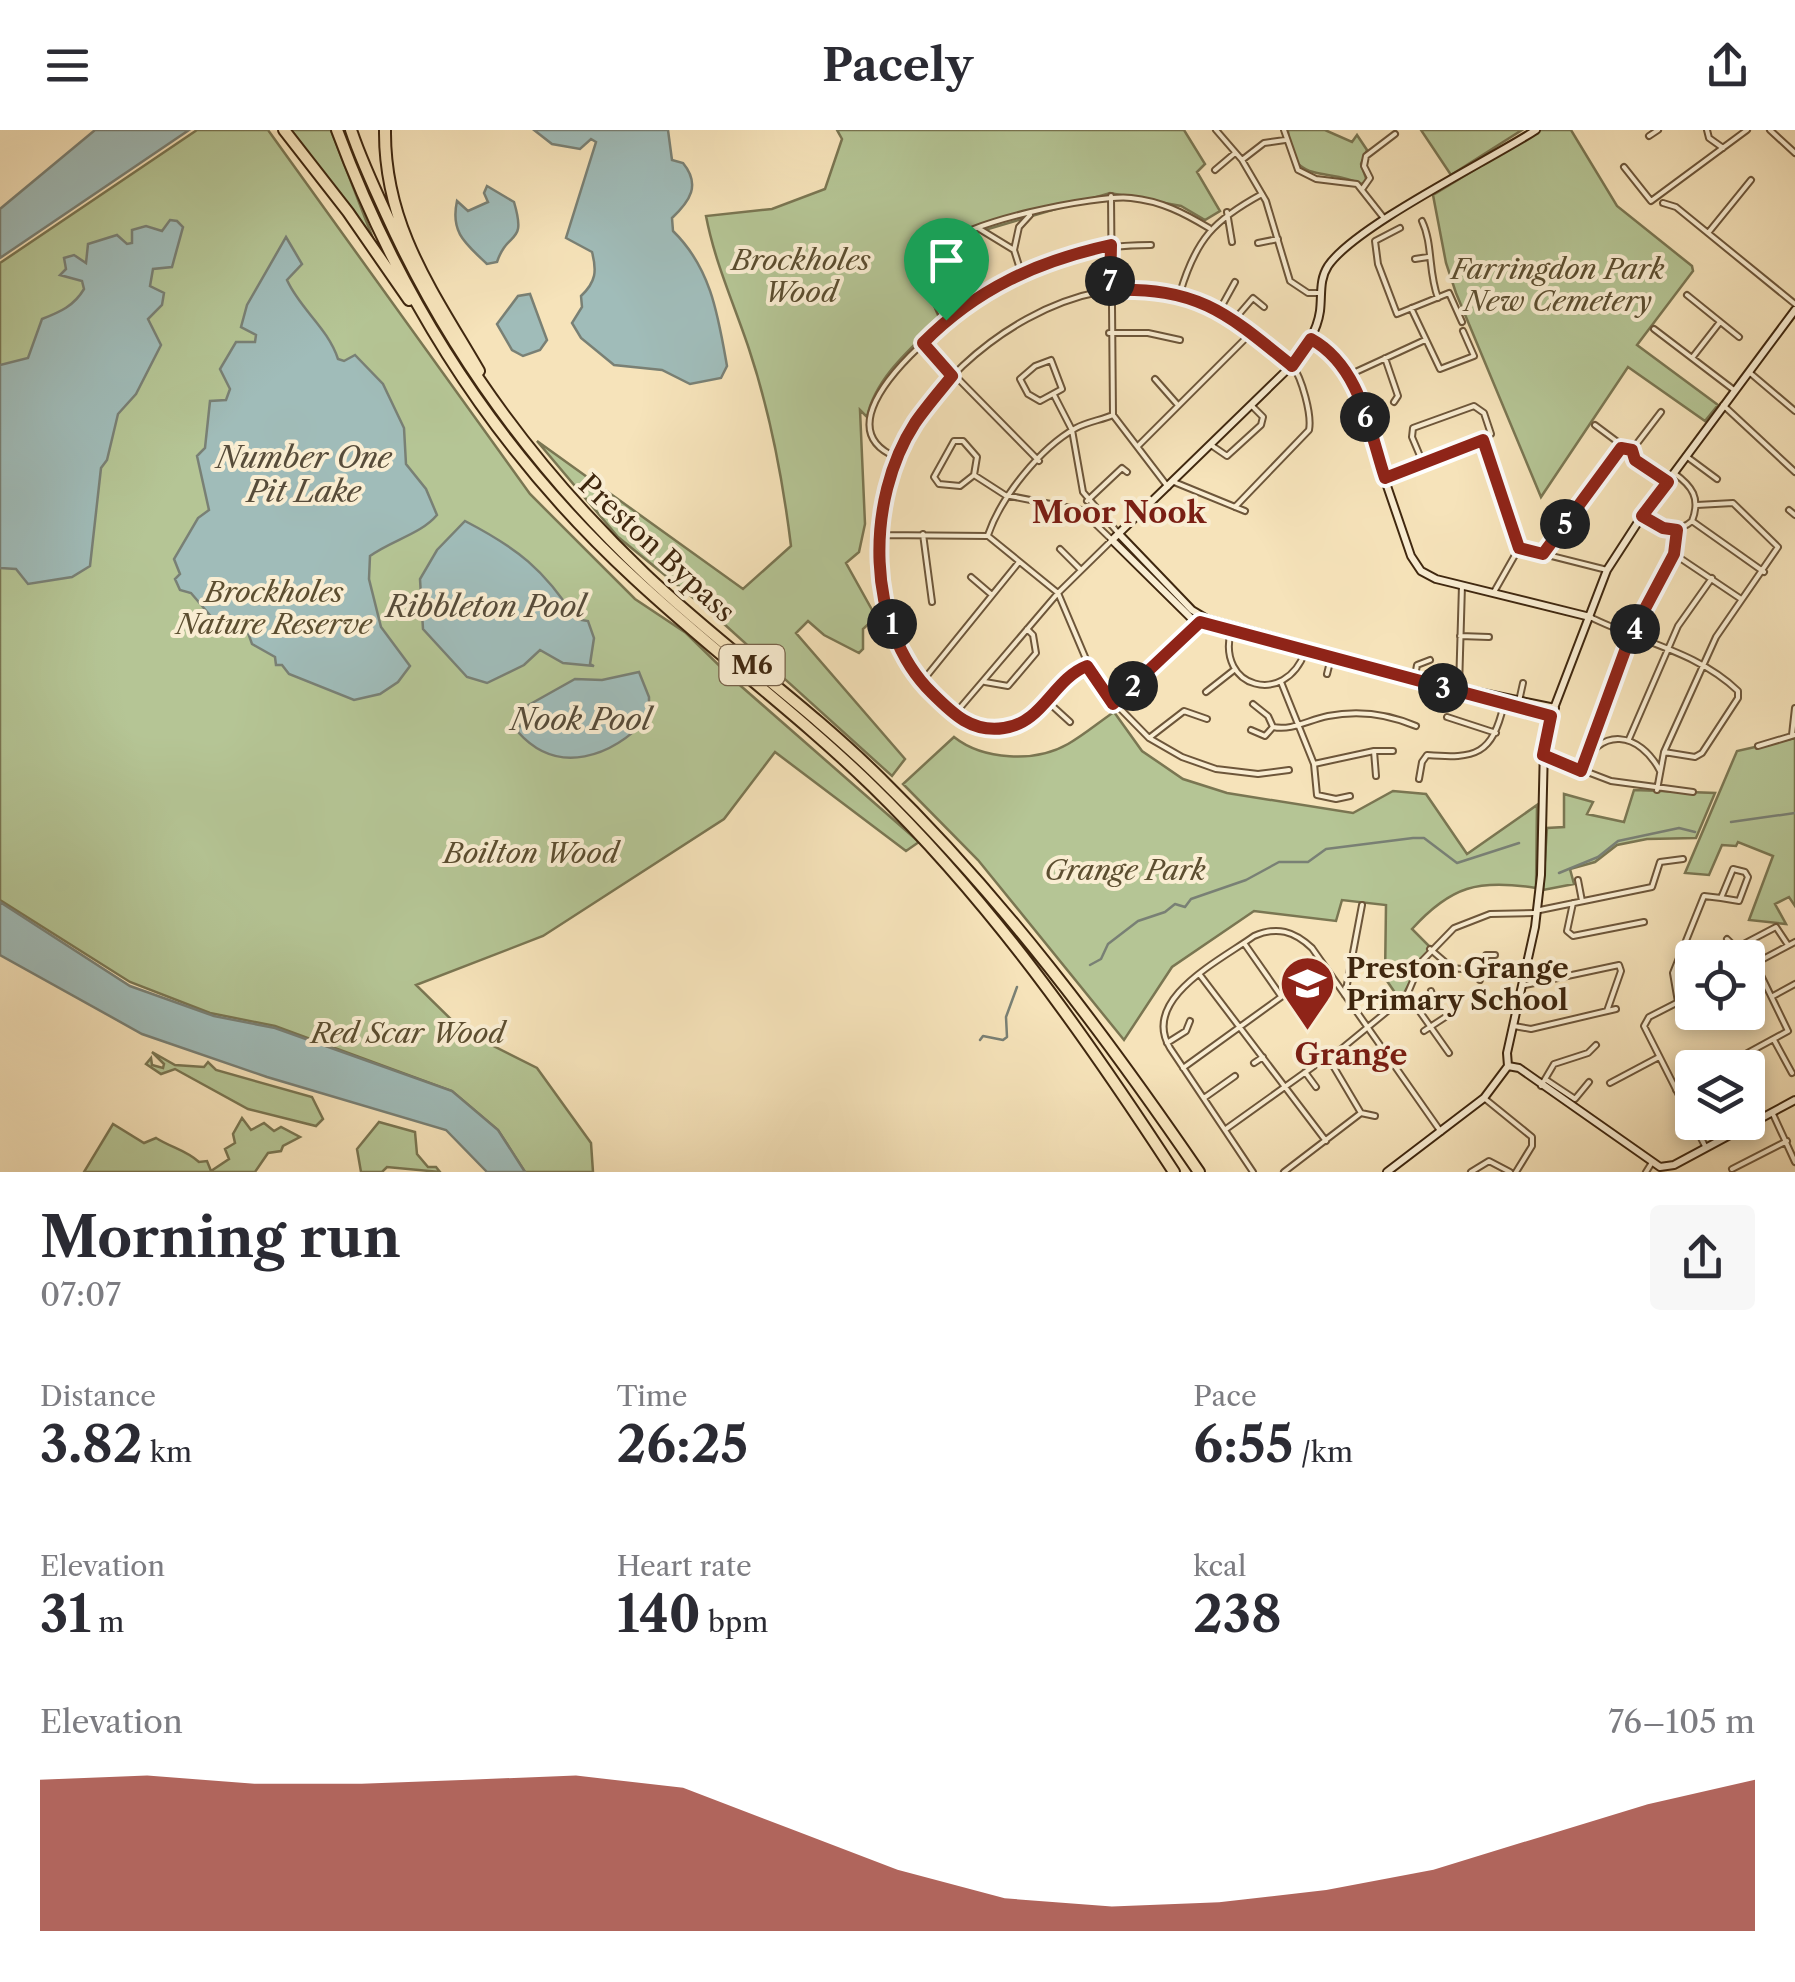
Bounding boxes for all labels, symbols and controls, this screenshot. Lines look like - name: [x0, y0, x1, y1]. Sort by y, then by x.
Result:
- text: Pacely: [822, 37, 973, 93]
- icon: menu: [40, 38, 95, 93]
- icon: share: [1700, 38, 1755, 93]
- pin: [904, 218, 989, 321]
- icon: arrive: [919, 233, 974, 288]
- park label: Brockholes Wood: [729, 243, 871, 309]
- park label: Farringdon Park New Cemetery: [1449, 252, 1665, 318]
- pin: 7: [1085, 256, 1135, 306]
- text: 7: [1103, 264, 1117, 298]
- pin: 6: [1340, 392, 1390, 442]
- text: 6: [1357, 400, 1373, 434]
- water label: Number One Pit Lake: [214, 439, 393, 510]
- street label: Preston Bypass: [572, 467, 742, 629]
- district label: Moor Nook: [1032, 494, 1207, 531]
- pin: 5: [1540, 499, 1590, 549]
- text: 5: [1557, 507, 1573, 541]
- park label: Brockholes Nature Reserve: [174, 575, 374, 641]
- water label: Ribbleton Pool: [384, 588, 589, 625]
- pin: 1: [867, 599, 917, 649]
- pin: 4: [1610, 604, 1660, 654]
- text: 1: [886, 607, 898, 641]
- text: 4: [1627, 612, 1643, 646]
- road number: M6: [720, 645, 784, 685]
- pin: 2: [1108, 661, 1158, 711]
- pin: 3: [1418, 663, 1468, 713]
- text: 2: [1125, 669, 1141, 703]
- text: 3: [1435, 671, 1451, 705]
- water label: Nook Pool: [508, 701, 655, 738]
- park label: Boilton Wood: [442, 836, 622, 870]
- park label: Grange Park: [1044, 853, 1206, 887]
- map controls: [1675, 940, 1765, 1140]
- button: locate: [1675, 940, 1765, 1030]
- place label: Preston Grange Primary School: [1346, 951, 1569, 1017]
- school or university icon: Preston Grange Primary School: [1277, 954, 1337, 1033]
- park label: Red Scar Wood: [309, 1016, 508, 1050]
- district label: Grange: [1295, 1036, 1407, 1073]
- button: layers: [1675, 1050, 1765, 1140]
- text: Morning run: [40, 1204, 401, 1271]
- button: share: [1650, 1205, 1755, 1310]
- text: 07:07: [40, 1275, 121, 1314]
- text: Distance: [40, 1379, 156, 1413]
- text: Time: [617, 1379, 687, 1413]
- text: Pace: [1193, 1379, 1257, 1413]
- text: 3.82: [40, 1413, 142, 1475]
- text: 26:25: [617, 1413, 748, 1475]
- text: 6:55: [1193, 1413, 1293, 1475]
- text: km: [142, 1435, 192, 1469]
- text: /km: [1293, 1435, 1353, 1469]
- text: Elevation: [40, 1549, 165, 1583]
- text: Heart rate: [617, 1549, 752, 1583]
- text: kcal: [1193, 1549, 1246, 1583]
- text: 31: [40, 1583, 91, 1645]
- text: 140: [617, 1583, 701, 1645]
- text: 238: [1193, 1583, 1282, 1645]
- text: m: [91, 1605, 124, 1639]
- text: bpm: [701, 1605, 768, 1639]
- text: Elevation: [40, 1702, 183, 1741]
- text: 76–105 m: [1608, 1702, 1755, 1741]

